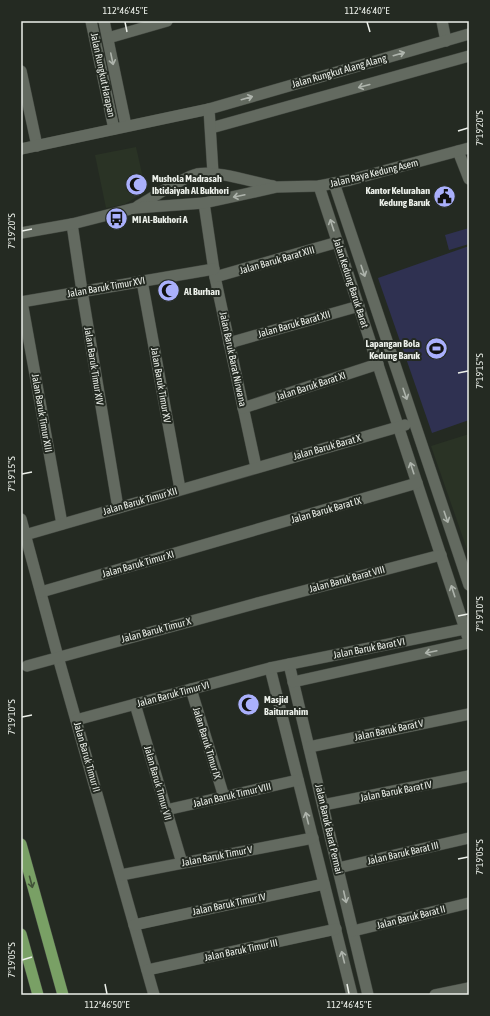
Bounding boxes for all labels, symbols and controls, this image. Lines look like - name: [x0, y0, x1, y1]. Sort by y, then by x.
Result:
- text: 112°46'45"E: [103, 5, 148, 16]
- text: 112°46'40"E: [345, 5, 390, 16]
- street label: Jalan Rungkut Harapan: [89, 32, 117, 118]
- one-way arrow: [392, 50, 405, 57]
- one-way arrow: [109, 52, 117, 65]
- street label: Jalan Rungkut Alang Alang: [290, 52, 388, 90]
- one-way arrow: [358, 82, 371, 90]
- one-way arrow: [240, 94, 253, 101]
- text: 7°19'20"S: [474, 110, 485, 146]
- street label: Jalan Raya Kedung Asem: [329, 157, 419, 189]
- mosque icon: Mushola Madrasah Ibtidaiyah Al Bukhori: [124, 171, 150, 197]
- place label: Mushola Madrasah Ibtidaiyah Al Bukhori: [152, 173, 229, 196]
- public building icon: Kantor Kelurahan Kedung Baruk: [432, 183, 458, 209]
- place label: Kantor Kelurahan Kedung Baruk: [366, 185, 431, 208]
- one-way arrow: [233, 192, 246, 200]
- bus stop icon: MI Al-Bukhori A: [104, 206, 130, 232]
- text: 7°19'20"S: [6, 213, 17, 249]
- place label: MI Al-Bukhori A: [132, 214, 188, 225]
- one-way arrow: [328, 218, 335, 231]
- street label: Jalan Kedung Baruk Barat: [331, 237, 371, 329]
- street label: Jalan Baruk Barat XIII: [238, 244, 316, 276]
- one-way arrow: [360, 264, 367, 277]
- street label: Jalan Baruk Timur XVI: [66, 275, 146, 299]
- mosque icon: Al Burhan: [155, 278, 181, 304]
- place label: Al Burhan: [183, 286, 220, 297]
- street label: Jalan Baruk Barat XII: [256, 308, 332, 340]
- street label: Jalan Baruk Barat Nirwana: [218, 311, 248, 408]
- street label: Jalan Baruk Timur XIV: [82, 326, 106, 406]
- sports icon: Lapangan Bola Kedung Baruk: [423, 336, 449, 362]
- place label: Lapangan Bola Kedung Baruk: [366, 338, 421, 361]
- street label: Jalan Baruk Timur XV: [149, 346, 173, 424]
- text: 7°19'15"S: [474, 353, 485, 389]
- street label: Jalan Baruk Barat XI: [275, 370, 347, 402]
- street label: Jalan Baruk Timur XIII: [30, 373, 54, 453]
- one-way arrow: [402, 387, 409, 400]
- street label: Jalan Baruk Barat X: [292, 432, 363, 462]
- text: 7°19'15"S: [6, 456, 17, 492]
- one-way arrow: [408, 461, 415, 474]
- street label: Jalan Baruk Timur XII: [102, 485, 178, 517]
- street label: Jalan Baruk Barat IX: [290, 495, 363, 525]
- one-way arrow: [443, 511, 451, 523]
- street label: Jalan Baruk Timur XI: [101, 548, 175, 580]
- street label: Jalan Baruk Barat VIII: [308, 564, 386, 594]
- one-way arrow: [449, 585, 456, 598]
- text: 7°19'10"S: [474, 596, 485, 632]
- street label: Jalan Baruk Timur X: [120, 615, 193, 645]
- street label: Jalan Baruk Barat VI: [332, 636, 406, 660]
- one-way arrow: [425, 648, 438, 656]
- street label: Jalan Baruk Timur VI: [136, 679, 210, 709]
- mosque icon: Masjid Baiturrahim: [235, 692, 261, 718]
- place label: Masjid Baiturrahim: [264, 694, 308, 717]
- text: 7°19'10"S: [6, 699, 17, 735]
- street label: Jalan Baruk Timur IX: [191, 706, 223, 781]
- street label: Jalan Baruk Barat V: [353, 717, 425, 743]
- street label: Jalan Baruk Timur II: [72, 721, 102, 793]
- street label: Jalan Baruk Timur VII: [142, 744, 174, 822]
- street label: Jalan Baruk Barat IV: [359, 779, 433, 803]
- street label: Jalan Baruk Timur VIII: [192, 781, 272, 809]
- street label: Jalan Baruk Barat Permai: [313, 783, 345, 875]
- one-way arrow: [303, 811, 311, 824]
- street label: Jalan Baruk Barat III: [366, 839, 440, 867]
- text: 7°19'05"S: [474, 839, 485, 875]
- street label: Jalan Baruk Timur V: [181, 844, 254, 868]
- one-way arrow: [28, 875, 36, 888]
- one-way arrow: [341, 890, 349, 903]
- street label: Jalan Baruk Timur IV: [191, 891, 267, 917]
- street label: Jalan Baruk Barat II: [375, 903, 447, 931]
- street label: Jalan Baruk Timur III: [203, 937, 279, 963]
- text: 7°19'05"S: [6, 942, 17, 978]
- one-way arrow: [338, 951, 346, 964]
- text: 112°46'50"E: [85, 999, 130, 1010]
- text: 112°46'45"E: [327, 999, 372, 1010]

